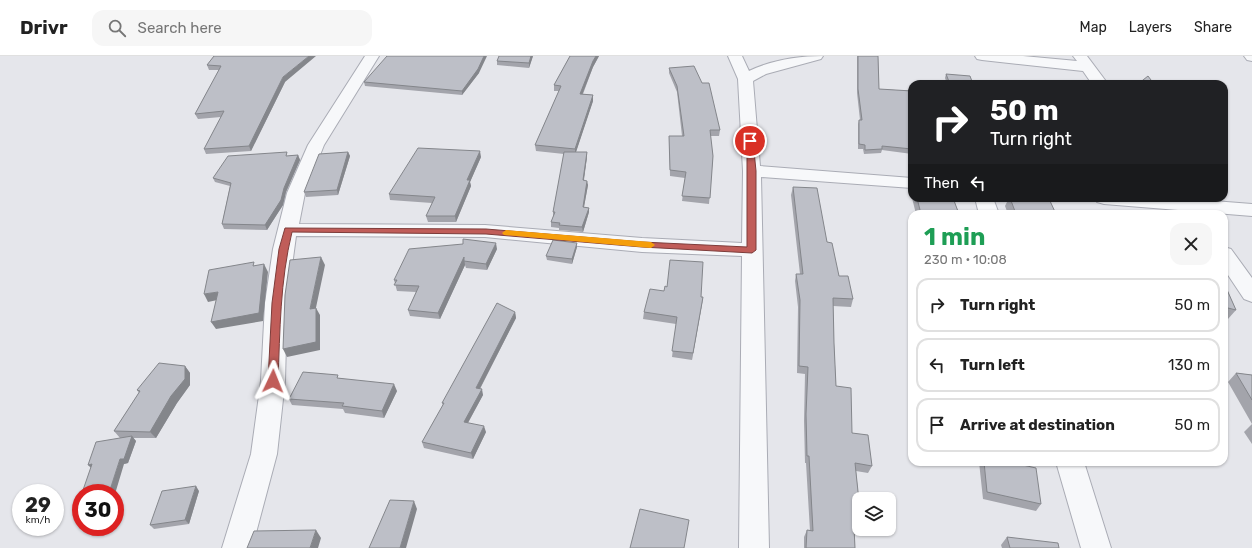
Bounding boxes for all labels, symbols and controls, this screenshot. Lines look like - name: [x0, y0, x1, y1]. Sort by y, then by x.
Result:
- search box: [92, 10, 372, 46]
- text: Drivr: [20, 16, 68, 39]
- icon: search: [106, 17, 128, 39]
- text: Search here: [138, 19, 222, 37]
- text: Map: [1080, 19, 1107, 36]
- text: Layers: [1129, 19, 1172, 36]
- text: Share: [1194, 19, 1232, 36]
- text: 50 m: [990, 94, 1059, 127]
- icon: right: [924, 96, 976, 148]
- pin: [733, 124, 767, 158]
- text: Turn right: [990, 128, 1072, 150]
- icon: arrive: [739, 130, 761, 152]
- icon: left: [967, 172, 989, 194]
- text: Then: [924, 174, 959, 192]
- text: 1 min: [924, 223, 985, 251]
- button: close: [1170, 223, 1212, 265]
- text: 230 m · 10:08: [924, 252, 1007, 267]
- icon: right: [926, 294, 948, 316]
- text: Turn right: [960, 296, 1035, 314]
- text: 50 m: [1175, 296, 1210, 314]
- icon: left: [926, 354, 948, 376]
- text: Turn left: [960, 356, 1025, 374]
- text: 130 m: [1168, 356, 1210, 374]
- position arrow: [252, 360, 294, 402]
- icon: arrive: [926, 414, 948, 436]
- text: Arrive at destination: [960, 416, 1115, 434]
- text: 50 m: [1175, 416, 1210, 434]
- speed limit sign: 30: [72, 484, 124, 536]
- map controls: [852, 492, 896, 536]
- button: layers: [852, 492, 896, 536]
- text: 29: [25, 493, 51, 517]
- text: km/h: [26, 514, 50, 526]

